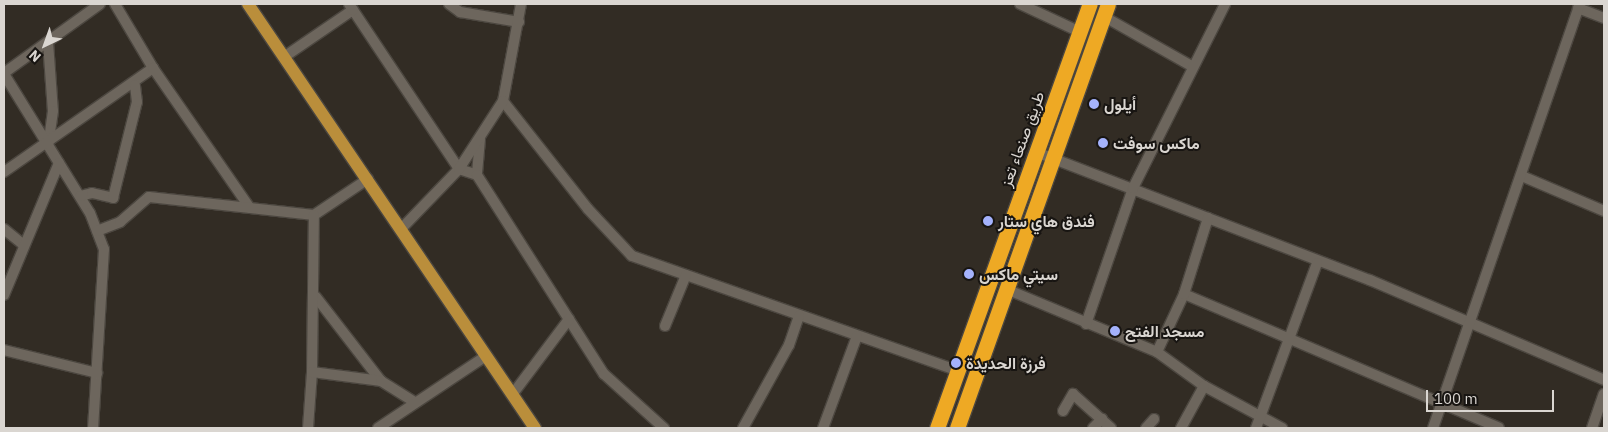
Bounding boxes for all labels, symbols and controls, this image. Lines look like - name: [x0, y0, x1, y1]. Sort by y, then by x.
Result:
- north arrow: [20, 20, 70, 70]
- text: N: [25, 46, 45, 66]
- street label: طريق صنعاء تعز: [996, 89, 1048, 189]
- place label: أيلول: [1104, 94, 1136, 114]
- marker: أيلول: [1088, 98, 1100, 110]
- place label: ماكس سوفت: [1113, 133, 1200, 153]
- marker: ماكس سوفت: [1097, 137, 1109, 149]
- place label: فندق هاي ستار: [998, 211, 1095, 231]
- marker: فندق هاي ستار: [982, 215, 994, 227]
- place label: سيتي ماكس: [979, 264, 1058, 284]
- marker: سيتي ماكس: [963, 268, 975, 280]
- place label: مسجد الفتح: [1125, 321, 1204, 341]
- marker: مسجد الفتح: [1109, 325, 1121, 337]
- place label: فرزة الحديدة: [966, 353, 1046, 373]
- marker: فرزة الحديدة: [950, 357, 962, 369]
- scale bar: [1428, 380, 1556, 412]
- text: 100 m: [1434, 389, 1478, 408]

